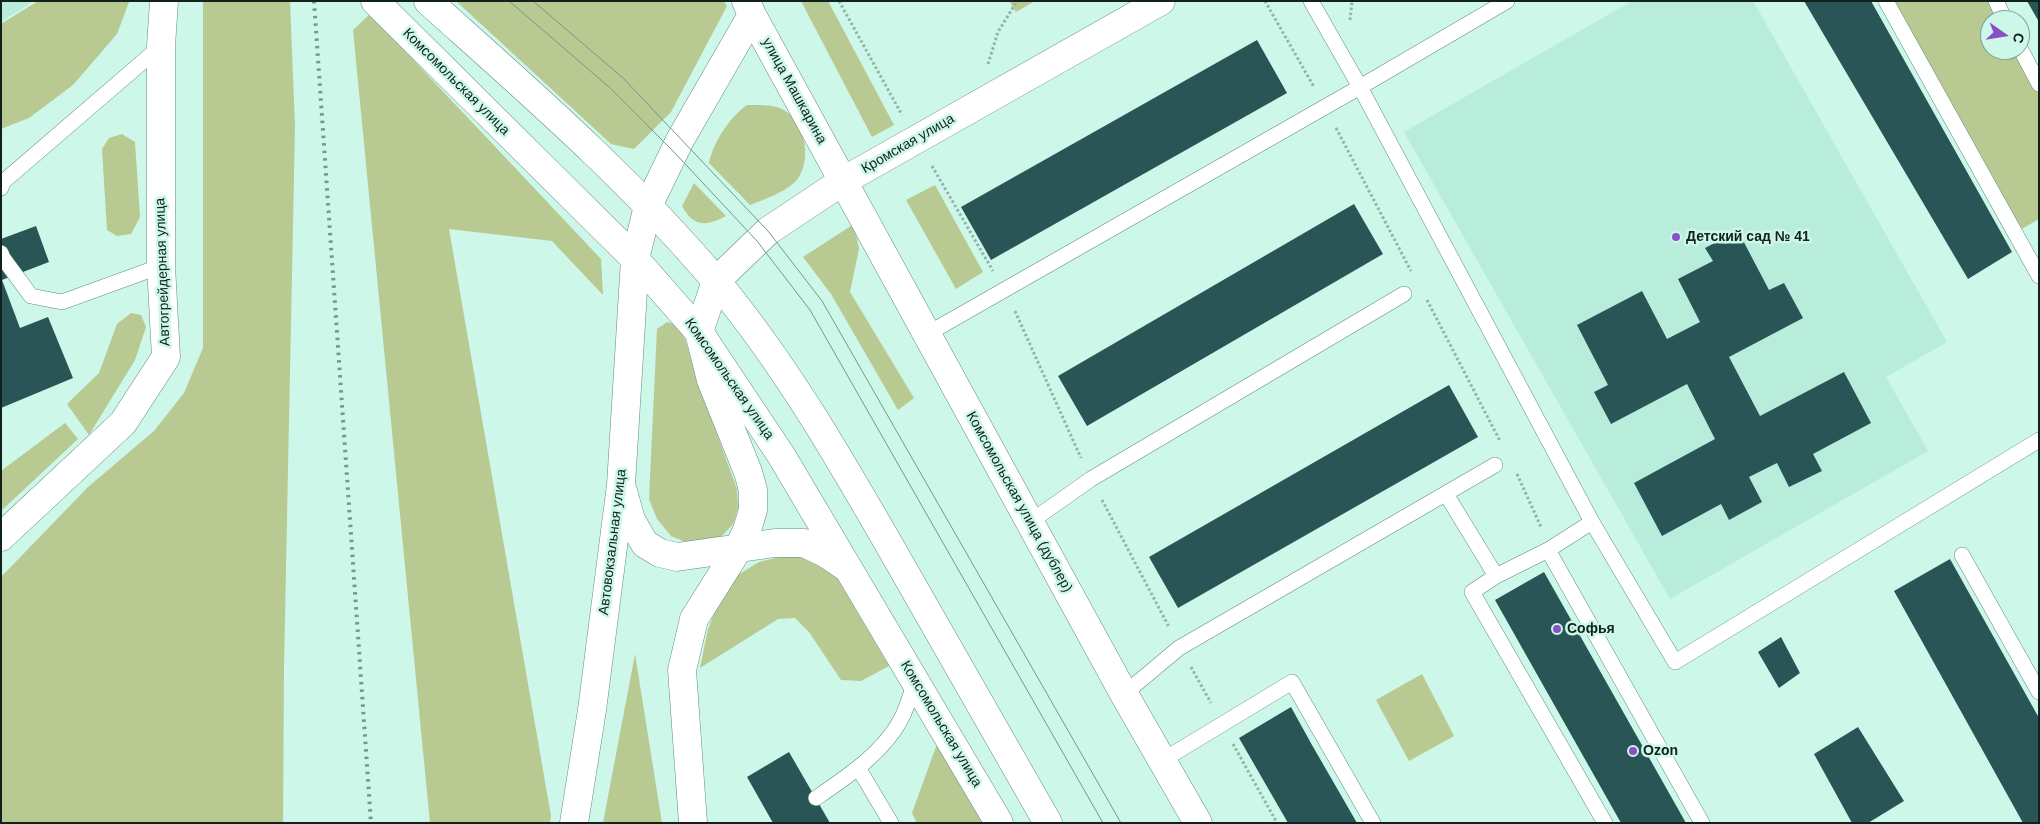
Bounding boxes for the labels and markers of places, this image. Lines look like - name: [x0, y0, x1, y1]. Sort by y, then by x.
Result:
- place label: Детский сад № 41: [1686, 229, 1810, 245]
- marker: Детский сад № 41: [1670, 231, 1682, 243]
- place label: Софья: [1567, 621, 1615, 637]
- marker: Софья: [1551, 623, 1563, 635]
- place label: Ozon: [1643, 743, 1678, 759]
- marker: Ozon: [1627, 745, 1639, 757]

